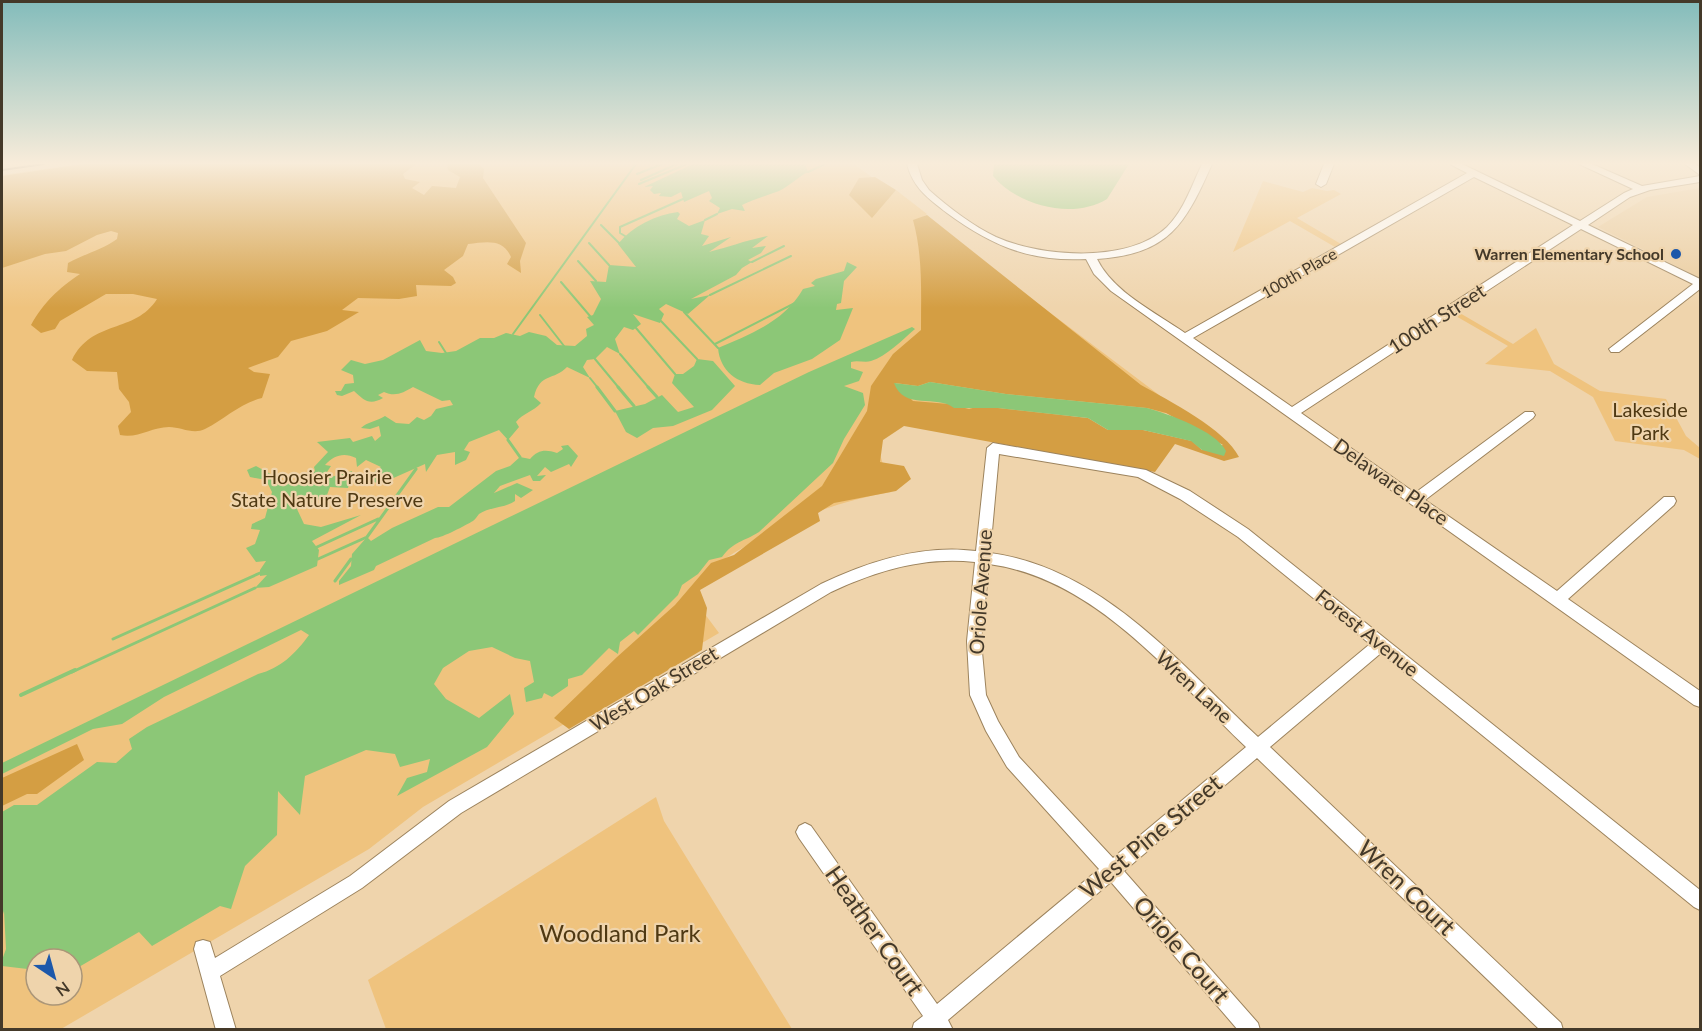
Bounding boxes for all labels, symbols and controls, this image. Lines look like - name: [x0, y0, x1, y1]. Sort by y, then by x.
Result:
- street label: 100th Place: [1258, 243, 1340, 302]
- place label: Warren Elementary School: [1475, 244, 1664, 263]
- marker: Warren Elementary School: [1669, 247, 1683, 261]
- street label: 100th Street: [1383, 278, 1490, 358]
- park label: Lakeside Park: [1612, 397, 1688, 444]
- street label: Delaware Place: [1329, 433, 1454, 530]
- park label: Hoosier Prairie State Nature Preserve: [231, 464, 423, 511]
- street label: Oriole Avenue: [964, 529, 996, 655]
- street label: Forest Avenue: [1311, 583, 1424, 681]
- street label: West Oak Street: [585, 641, 722, 736]
- street label: Wren Lane: [1152, 645, 1238, 728]
- street label: West Pine Street: [1073, 768, 1227, 904]
- street label: Wren Court: [1352, 833, 1462, 941]
- street label: Heather Court: [820, 860, 931, 1001]
- street label: Oriole Court: [1128, 890, 1237, 1009]
- park label: Woodland Park: [539, 918, 702, 947]
- north arrow: [24, 947, 84, 1007]
- text: N: [53, 978, 74, 1001]

